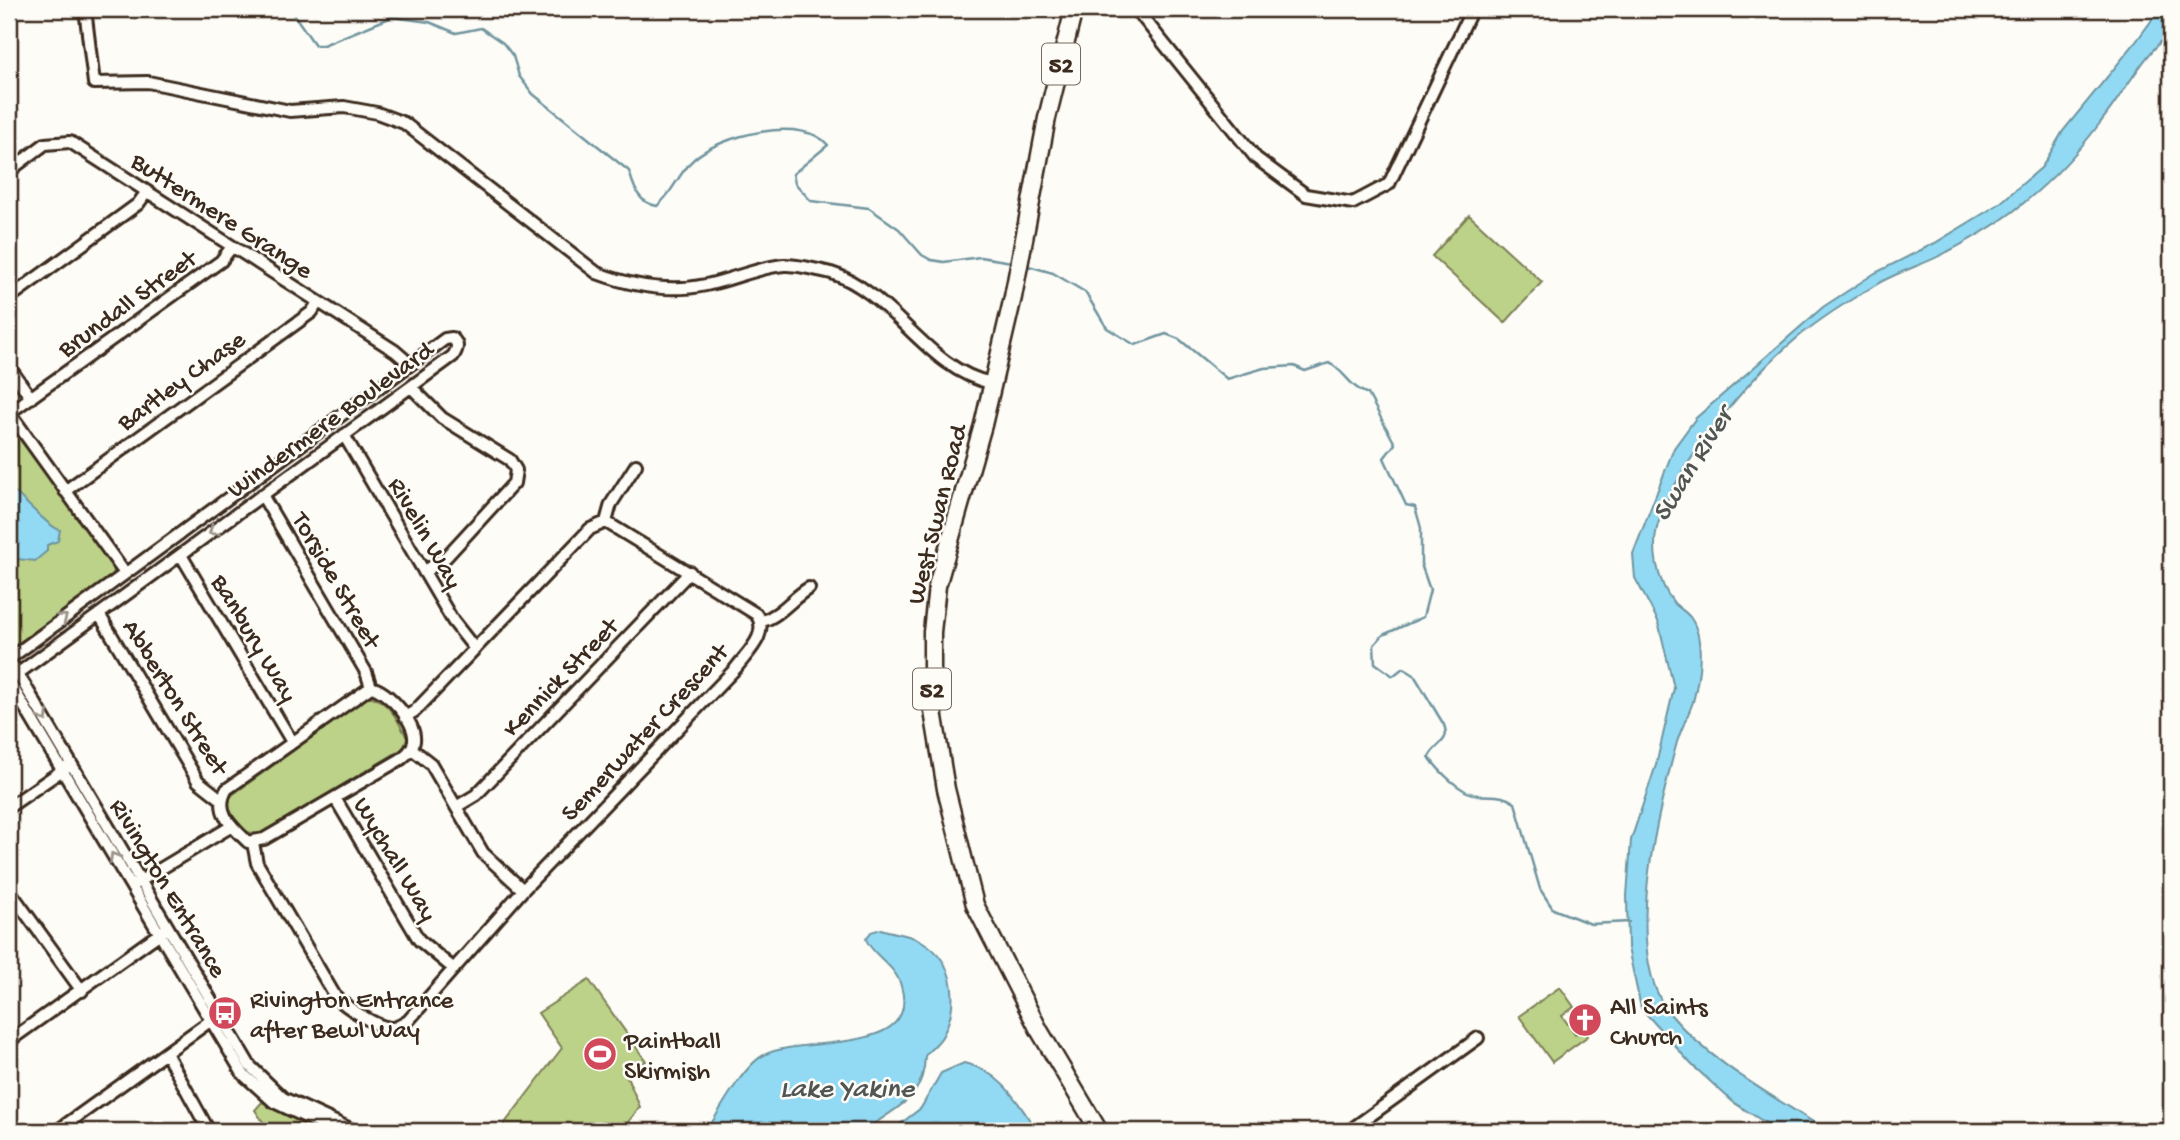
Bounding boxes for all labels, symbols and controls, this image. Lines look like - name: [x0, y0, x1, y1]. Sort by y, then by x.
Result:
- road number: 52: [1042, 43, 1080, 84]
- street label: Buttermere Grange: [123, 147, 318, 288]
- street label: Brundall Street: [53, 244, 206, 367]
- street label: Bartley Chase: [112, 325, 253, 440]
- street label: Windermere Boulevard: [223, 335, 442, 507]
- water label: Swan River: [1646, 398, 1744, 528]
- street label: West Swan Road: [902, 420, 977, 608]
- street label: Rivelin Way: [379, 473, 467, 596]
- street label: Torside Street: [282, 506, 387, 657]
- one-way arrow: [208, 523, 221, 535]
- street label: Banbury Way: [201, 569, 302, 709]
- street label: Kennick Street: [498, 611, 629, 745]
- one-way arrow: [56, 613, 68, 626]
- street label: Abberton Street: [113, 615, 235, 784]
- street label: Semerwater Crescent: [556, 637, 738, 829]
- road number: 52: [913, 668, 951, 710]
- one-way arrow: [36, 710, 49, 723]
- street label: Wychall Way: [344, 793, 442, 928]
- street label: Rivington Entrance: [100, 794, 232, 985]
- one-way arrow: [110, 851, 123, 864]
- place label: Rivington Entrance after Bewl Way: [250, 987, 454, 1048]
- bus stop icon: Rivington Entrance after Bewl Way: [206, 994, 244, 1032]
- place label: All Saints Church: [1610, 994, 1709, 1055]
- church icon: All Saints Church: [1566, 1001, 1604, 1039]
- place label: Paintball Skirmish: [623, 1028, 721, 1089]
- sports icon: Paintball Skirmish: [581, 1035, 619, 1073]
- water label: Lake Yakine: [780, 1074, 916, 1107]

